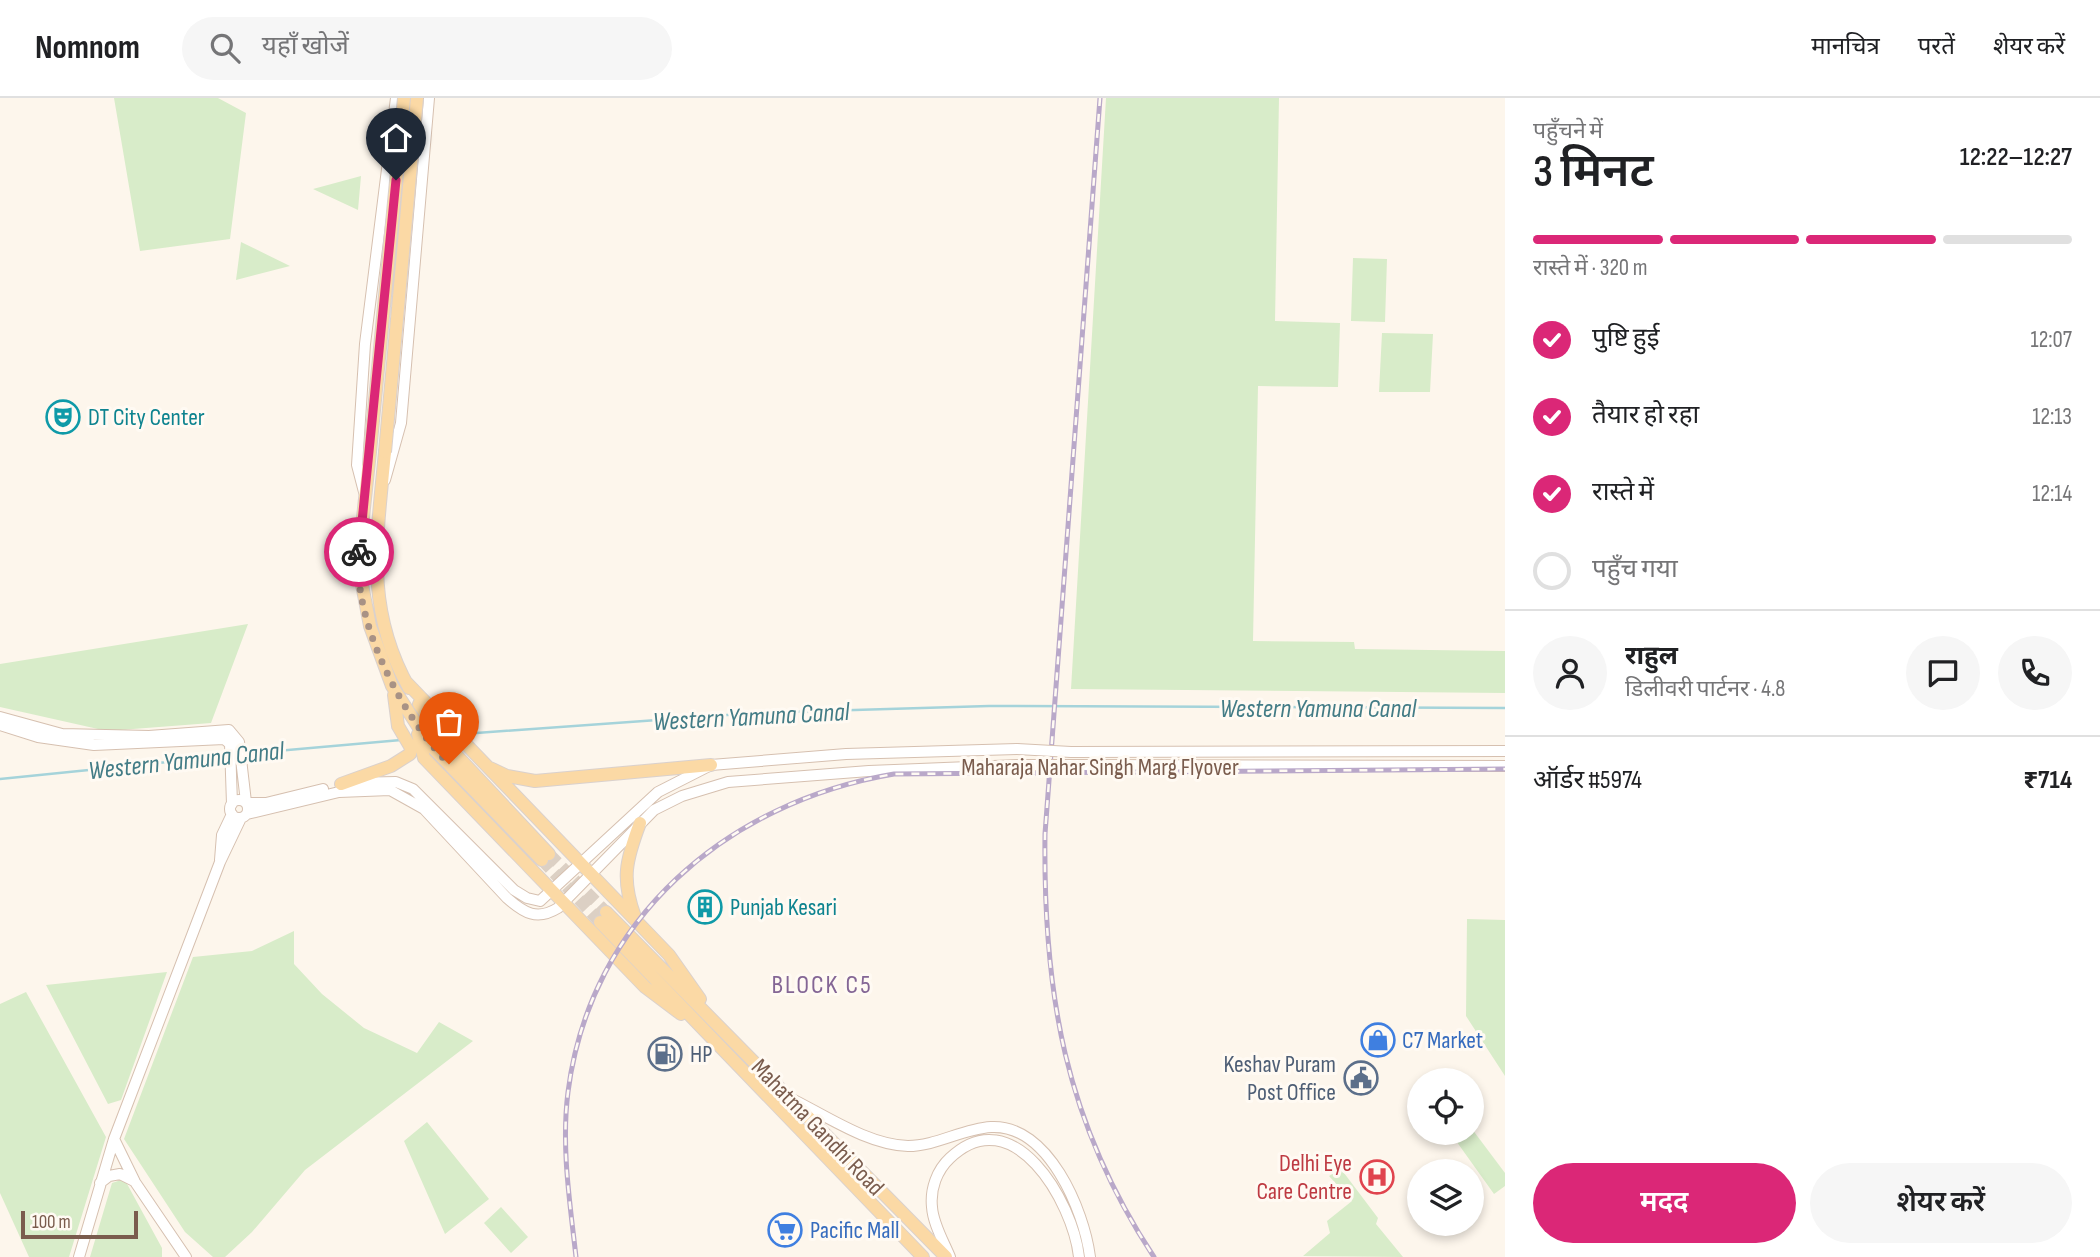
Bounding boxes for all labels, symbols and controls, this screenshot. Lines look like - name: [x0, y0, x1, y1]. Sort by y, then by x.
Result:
- search box: [182, 17, 672, 80]
- text: Nomnom: [35, 28, 140, 68]
- icon: search: [206, 29, 244, 67]
- text: यहाँ खोजें: [262, 31, 349, 62]
- text: मानचित्र: [1811, 32, 1880, 61]
- text: परतें: [1918, 32, 1955, 61]
- text: शेयर करें: [1993, 32, 2065, 61]
- pin: [366, 108, 426, 180]
- text: पहुँचने में: [1533, 117, 1603, 145]
- icon: home: [377, 119, 415, 157]
- text: 12:22–12:27: [1960, 142, 2072, 173]
- text: 3 मिनट: [1533, 145, 1654, 200]
- text: रास्ते में · 320 m: [1533, 254, 1648, 282]
- icon: check: [1533, 321, 1571, 359]
- text: पुष्टि हुई: [1592, 323, 1659, 354]
- text: 12:07: [2030, 326, 2072, 354]
- theatre icon: DT City Center: [44, 398, 82, 436]
- icon: check: [1533, 398, 1571, 436]
- text: तैयार हो रहा: [1592, 400, 1699, 431]
- place label: DT City Center: [88, 403, 205, 432]
- text: 12:13: [2032, 403, 2072, 431]
- icon: check: [1533, 475, 1571, 513]
- text: रास्ते में: [1592, 477, 1654, 508]
- text: 12:14: [2032, 480, 2072, 508]
- courier: [324, 517, 394, 587]
- icon: bike: [340, 533, 378, 571]
- text: पहुँच गया: [1592, 554, 1678, 585]
- button: person: [1533, 636, 1607, 710]
- button: chat: [1906, 636, 1980, 710]
- button: phone: [1998, 636, 2072, 710]
- text: राहुल: [1625, 641, 1678, 672]
- text: डिलीवरी पार्टनर · 4.8: [1625, 675, 1785, 703]
- pin: [419, 692, 479, 764]
- water label: Western Yamuna Canal: [1220, 694, 1418, 725]
- water label: Western Yamuna Canal: [652, 697, 851, 738]
- icon: bag: [430, 703, 468, 741]
- water label: Western Yamuna Canal: [87, 736, 287, 787]
- street label: Maharaja Nahar Singh Marg Flyover: [961, 753, 1239, 782]
- text: ऑर्डर #5974: [1533, 765, 1642, 796]
- text: ₹714: [2023, 765, 2072, 796]
- building icon: Punjab Kesari: [686, 888, 724, 926]
- place label: Punjab Kesari: [730, 893, 837, 922]
- district label: BLOCK C5: [771, 970, 873, 1001]
- shop icon: C7 Market: [1359, 1021, 1397, 1059]
- place label: C7 Market: [1402, 1026, 1483, 1055]
- fuel station icon: HP: [646, 1035, 684, 1073]
- place label: HP: [690, 1040, 712, 1069]
- place label: Keshav Puram Post Office: [1224, 1050, 1336, 1107]
- street label: Mahatma Gandhi Road: [745, 1053, 890, 1202]
- public building icon: Keshav Puram Post Office: [1342, 1059, 1380, 1097]
- map controls: [1407, 1068, 1484, 1236]
- button: locate: [1407, 1068, 1484, 1145]
- place label: Delhi Eye Care Centre: [1257, 1149, 1352, 1206]
- hospital icon: Delhi Eye Care Centre: [1358, 1158, 1396, 1196]
- button: layers: [1407, 1159, 1484, 1236]
- button: मदद: [1533, 1163, 1796, 1243]
- button: शेयर करें: [1810, 1163, 2072, 1243]
- scale bar: [21, 1208, 138, 1240]
- text: 100 m: [32, 1211, 71, 1234]
- supermarket icon: Pacific Mall: [766, 1211, 804, 1249]
- place label: Pacific Mall: [810, 1216, 899, 1245]

